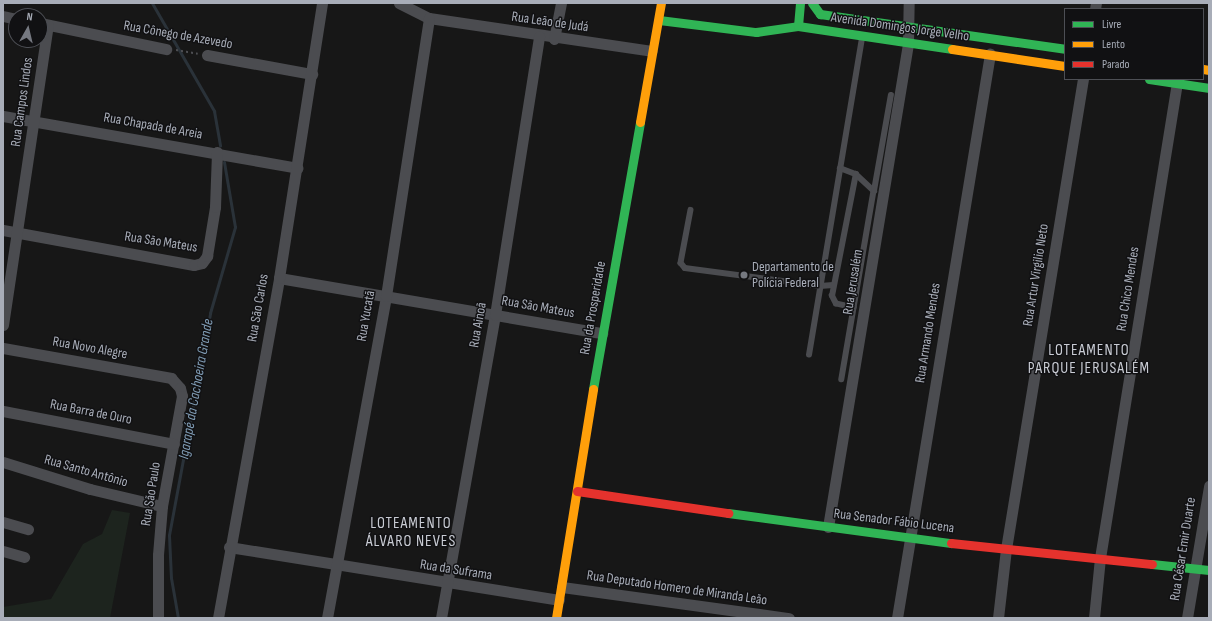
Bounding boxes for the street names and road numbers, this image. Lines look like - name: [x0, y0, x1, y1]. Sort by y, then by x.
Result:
- street label: Rua Leão de Judá: [510, 8, 590, 36]
- street label: Avenida Domingos Jorge Velho: [830, 9, 970, 45]
- street label: Rua Cônego de Azevedo: [122, 17, 234, 53]
- street label: Rua Campos Lindos: [7, 56, 37, 148]
- street label: Rua Chapada de Areia: [102, 109, 204, 143]
- street label: Rua Artur Virgilio Neto: [1020, 222, 1052, 328]
- street label: Rua São Mateus: [123, 228, 199, 256]
- street label: Rua Chico Mendes: [1113, 246, 1143, 332]
- street label: Rua Jerusalém: [840, 248, 866, 316]
- street label: Rua da Prosperidade: [577, 260, 609, 356]
- street label: Rua São Carlos: [244, 273, 272, 343]
- street label: Rua Armando Mendes: [912, 282, 944, 384]
- street label: Rua Yucatã: [353, 289, 379, 343]
- street label: Rua São Mateus: [500, 292, 576, 322]
- street label: Rua Ainoã: [466, 301, 490, 349]
- street label: Rua Novo Alegre: [51, 333, 129, 363]
- street label: Rua Barra de Ouro: [49, 396, 133, 428]
- street label: Rua Santo Antônio: [42, 451, 130, 491]
- street label: Rua São Paulo: [138, 461, 164, 527]
- street label: Rua César Emir Duarte: [1167, 496, 1199, 602]
- street label: Rua Senador Fábio Lucena: [833, 505, 955, 537]
- street label: Rua da Suframa: [419, 556, 493, 584]
- street label: Rua Deputado Homero de Miranda Leão: [586, 567, 768, 609]

